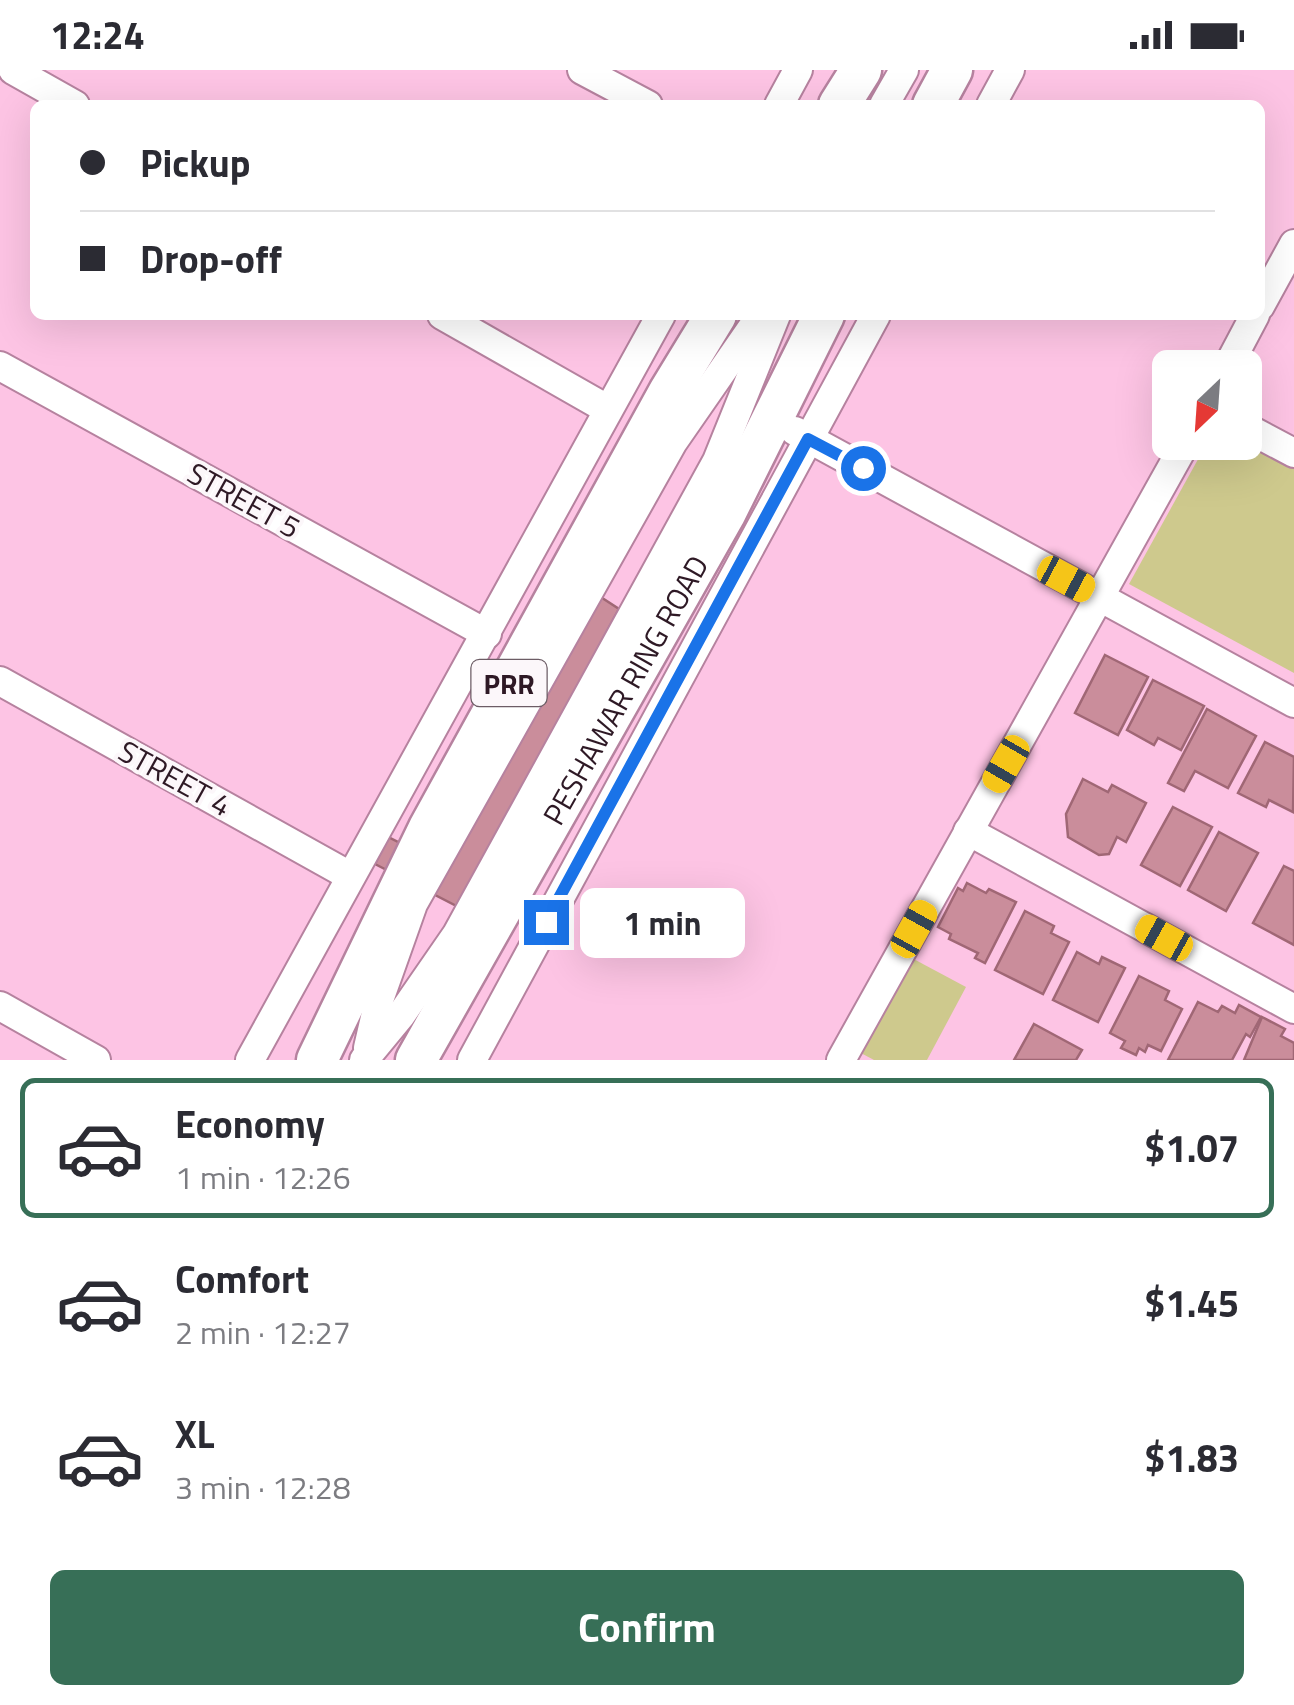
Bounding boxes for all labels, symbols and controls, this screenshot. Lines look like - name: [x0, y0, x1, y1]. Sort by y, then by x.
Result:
- text: 12:24: [50, 6, 145, 64]
- text: Pickup: [140, 134, 250, 192]
- text: Drop-off: [140, 230, 282, 288]
- north arrow: [1152, 350, 1262, 460]
- map controls: [1152, 350, 1262, 460]
- route start: [841, 446, 886, 491]
- street label: STREET 5: [179, 450, 309, 550]
- street label: PESHAWAR RING ROAD: [531, 547, 720, 833]
- car: [1032, 552, 1100, 606]
- road number: PRR: [472, 660, 546, 706]
- street label: STREET 4: [110, 728, 240, 828]
- car: [978, 731, 1034, 797]
- callout: 1 min: [581, 887, 746, 957]
- car: [886, 895, 942, 963]
- text: 1 min: [624, 899, 701, 947]
- route end: [524, 900, 569, 945]
- car: [1130, 910, 1198, 966]
- text: Economy: [175, 1095, 325, 1153]
- icon: car: [55, 1103, 145, 1193]
- text: $1.07: [1144, 1119, 1239, 1177]
- text: 1 min · 12:26: [175, 1153, 351, 1201]
- text: Comfort: [175, 1250, 309, 1308]
- icon: car: [55, 1258, 145, 1348]
- text: $1.45: [1144, 1274, 1239, 1332]
- text: 2 min · 12:27: [175, 1308, 351, 1356]
- text: XL: [175, 1405, 215, 1463]
- icon: car: [55, 1413, 145, 1503]
- text: $1.83: [1144, 1429, 1239, 1487]
- text: 3 min · 12:28: [175, 1463, 351, 1511]
- button: Confirm: [50, 1570, 1244, 1685]

